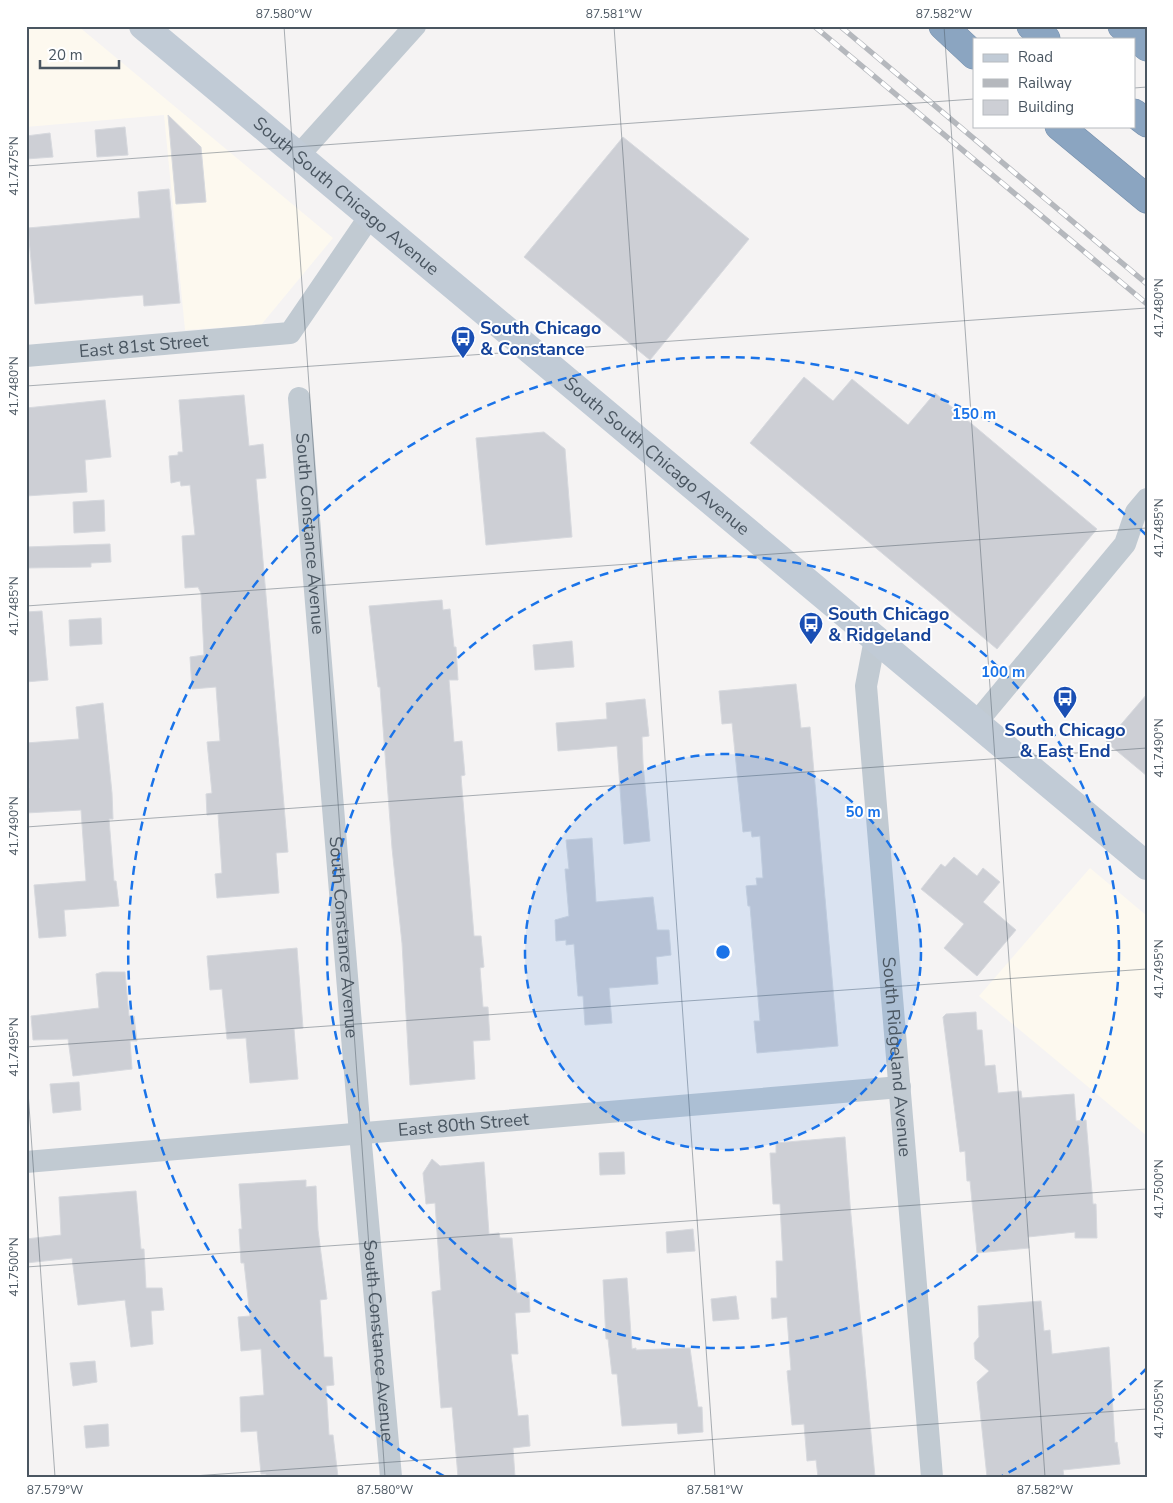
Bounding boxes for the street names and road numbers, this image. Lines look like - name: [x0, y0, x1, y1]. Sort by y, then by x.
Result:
- street label: South South Chicago Avenue: [248, 111, 444, 281]
- street label: East 81st Street: [78, 328, 210, 363]
- street label: South South Chicago Avenue: [559, 371, 755, 541]
- street label: South Constance Avenue: [290, 432, 331, 635]
- street label: South Constance Avenue: [323, 835, 364, 1039]
- street label: South Ridgeland Avenue: [877, 956, 917, 1158]
- street label: East 80th Street: [397, 1107, 531, 1142]
- street label: South Constance Avenue: [358, 1239, 400, 1443]

